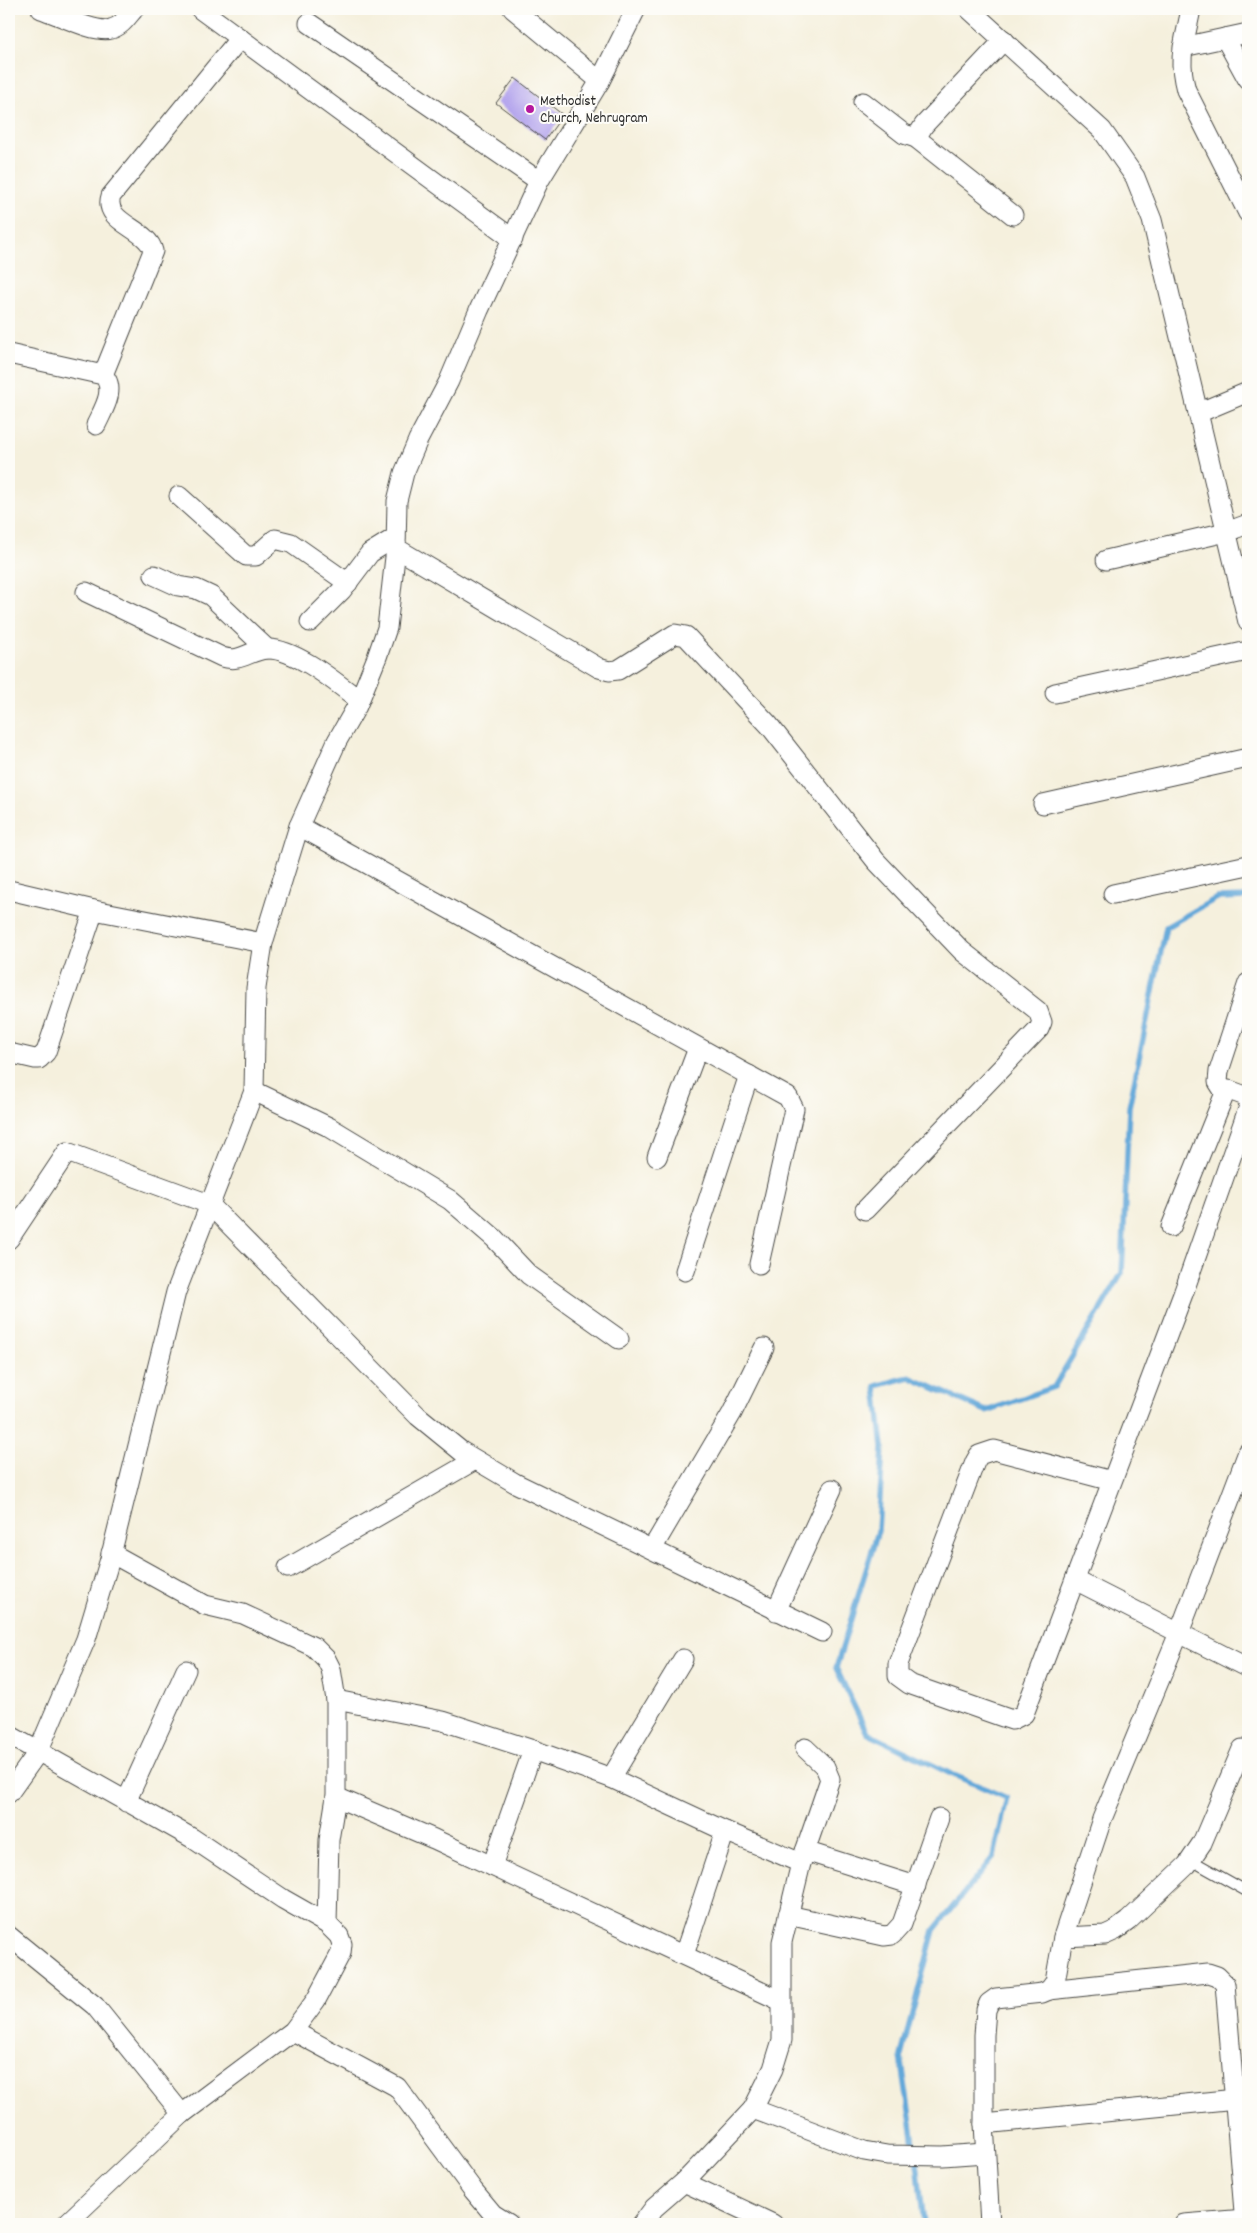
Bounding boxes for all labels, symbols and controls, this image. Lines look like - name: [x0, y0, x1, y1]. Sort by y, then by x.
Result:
- place label: Methodist Church, Nehrugram: [540, 91, 648, 130]
- marker: Methodist Church, Nehrugram: [524, 103, 536, 115]

